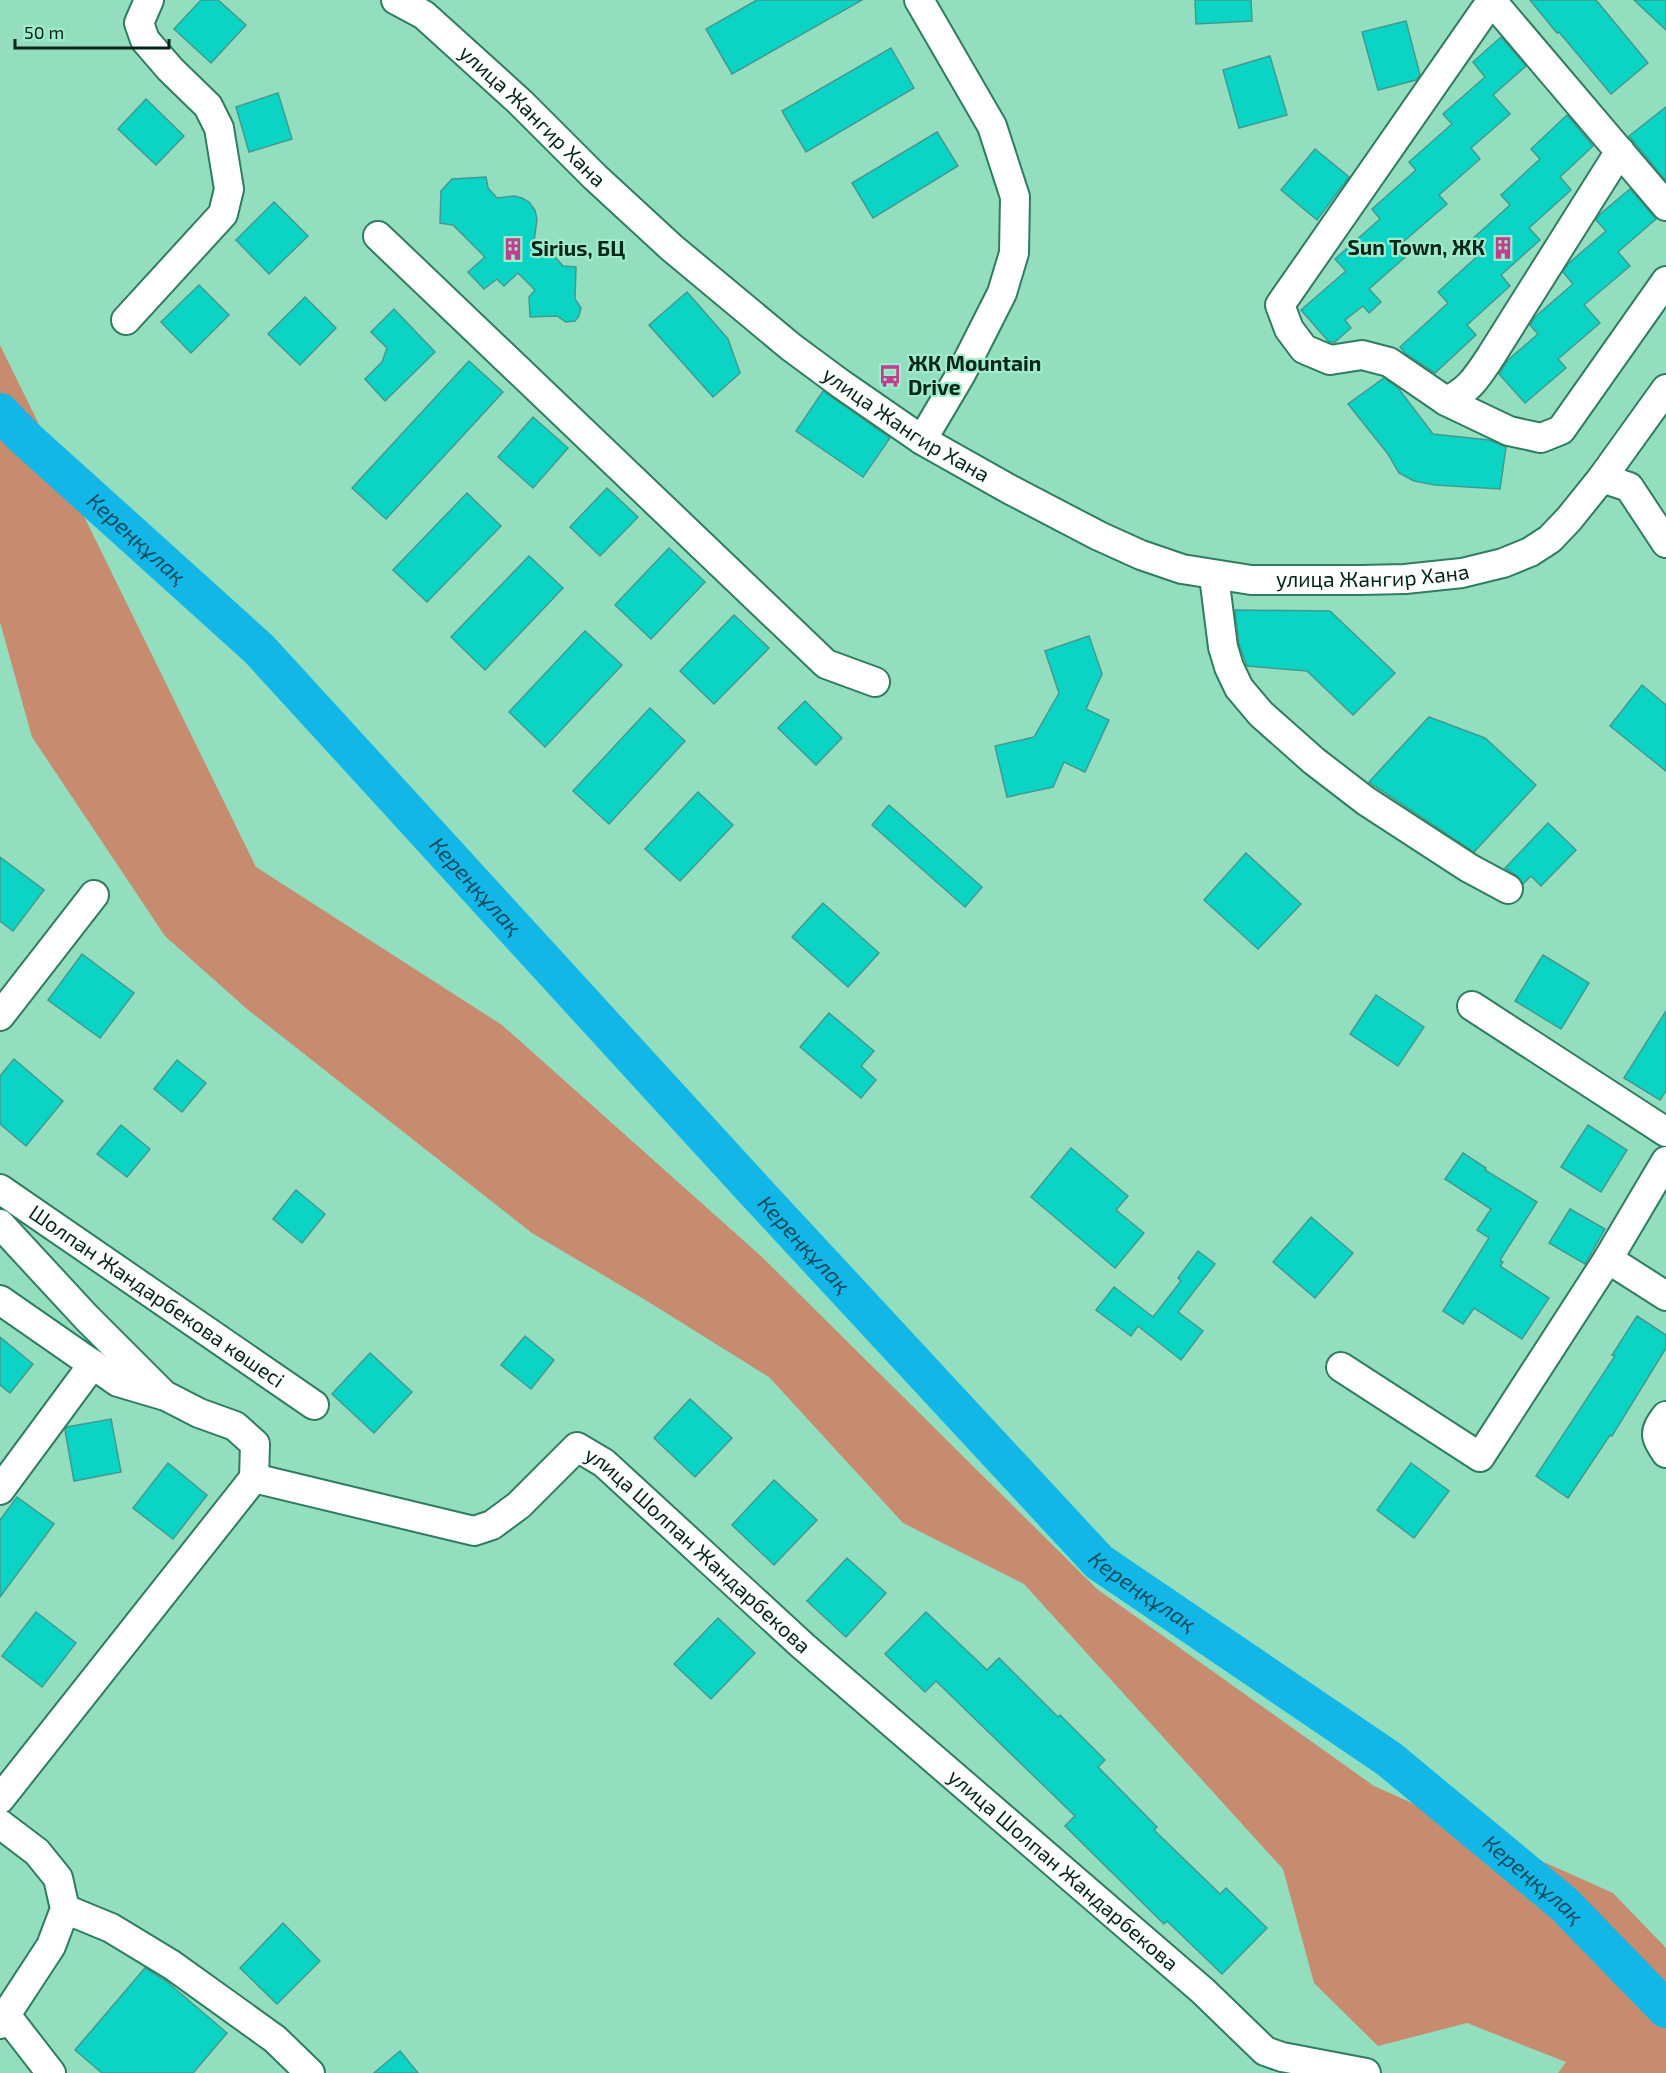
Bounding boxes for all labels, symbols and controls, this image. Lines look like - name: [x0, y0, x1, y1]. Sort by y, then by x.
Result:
- scale bar: [15, 12, 170, 50]
- text: 50 m: [24, 21, 64, 43]
- street label: улица Жангир Хана: [454, 39, 611, 191]
- place label: Sun Town, ЖК: [1347, 234, 1486, 259]
- place label: Sirius, БЦ: [531, 235, 625, 260]
- building icon: Sun Town, ЖК: [1490, 235, 1516, 261]
- building icon: Sirius, БЦ: [500, 236, 526, 262]
- place label: ЖК Mountain Drive: [908, 350, 1041, 399]
- street label: улица Жангир Хана: [818, 361, 994, 486]
- bus stop icon: ЖК Mountain Drive: [877, 363, 903, 389]
- water label: Кереңқұлақ: [83, 487, 192, 589]
- street label: улица Жангир Хана: [1276, 558, 1472, 592]
- water label: Кереңқұлақ: [425, 831, 528, 939]
- water label: Кереңқұлақ: [753, 1189, 856, 1297]
- street label: Шолпан Жандарбекова көшесі: [25, 1199, 290, 1392]
- street label: улица Шолпан Жандарбекова: [580, 1441, 816, 1658]
- water label: Кереңқұлақ: [1084, 1546, 1201, 1636]
- street label: улица Шолпан Жандарбекова: [943, 1763, 1184, 1975]
- water label: Кереңқұлақ: [1478, 1829, 1590, 1928]

